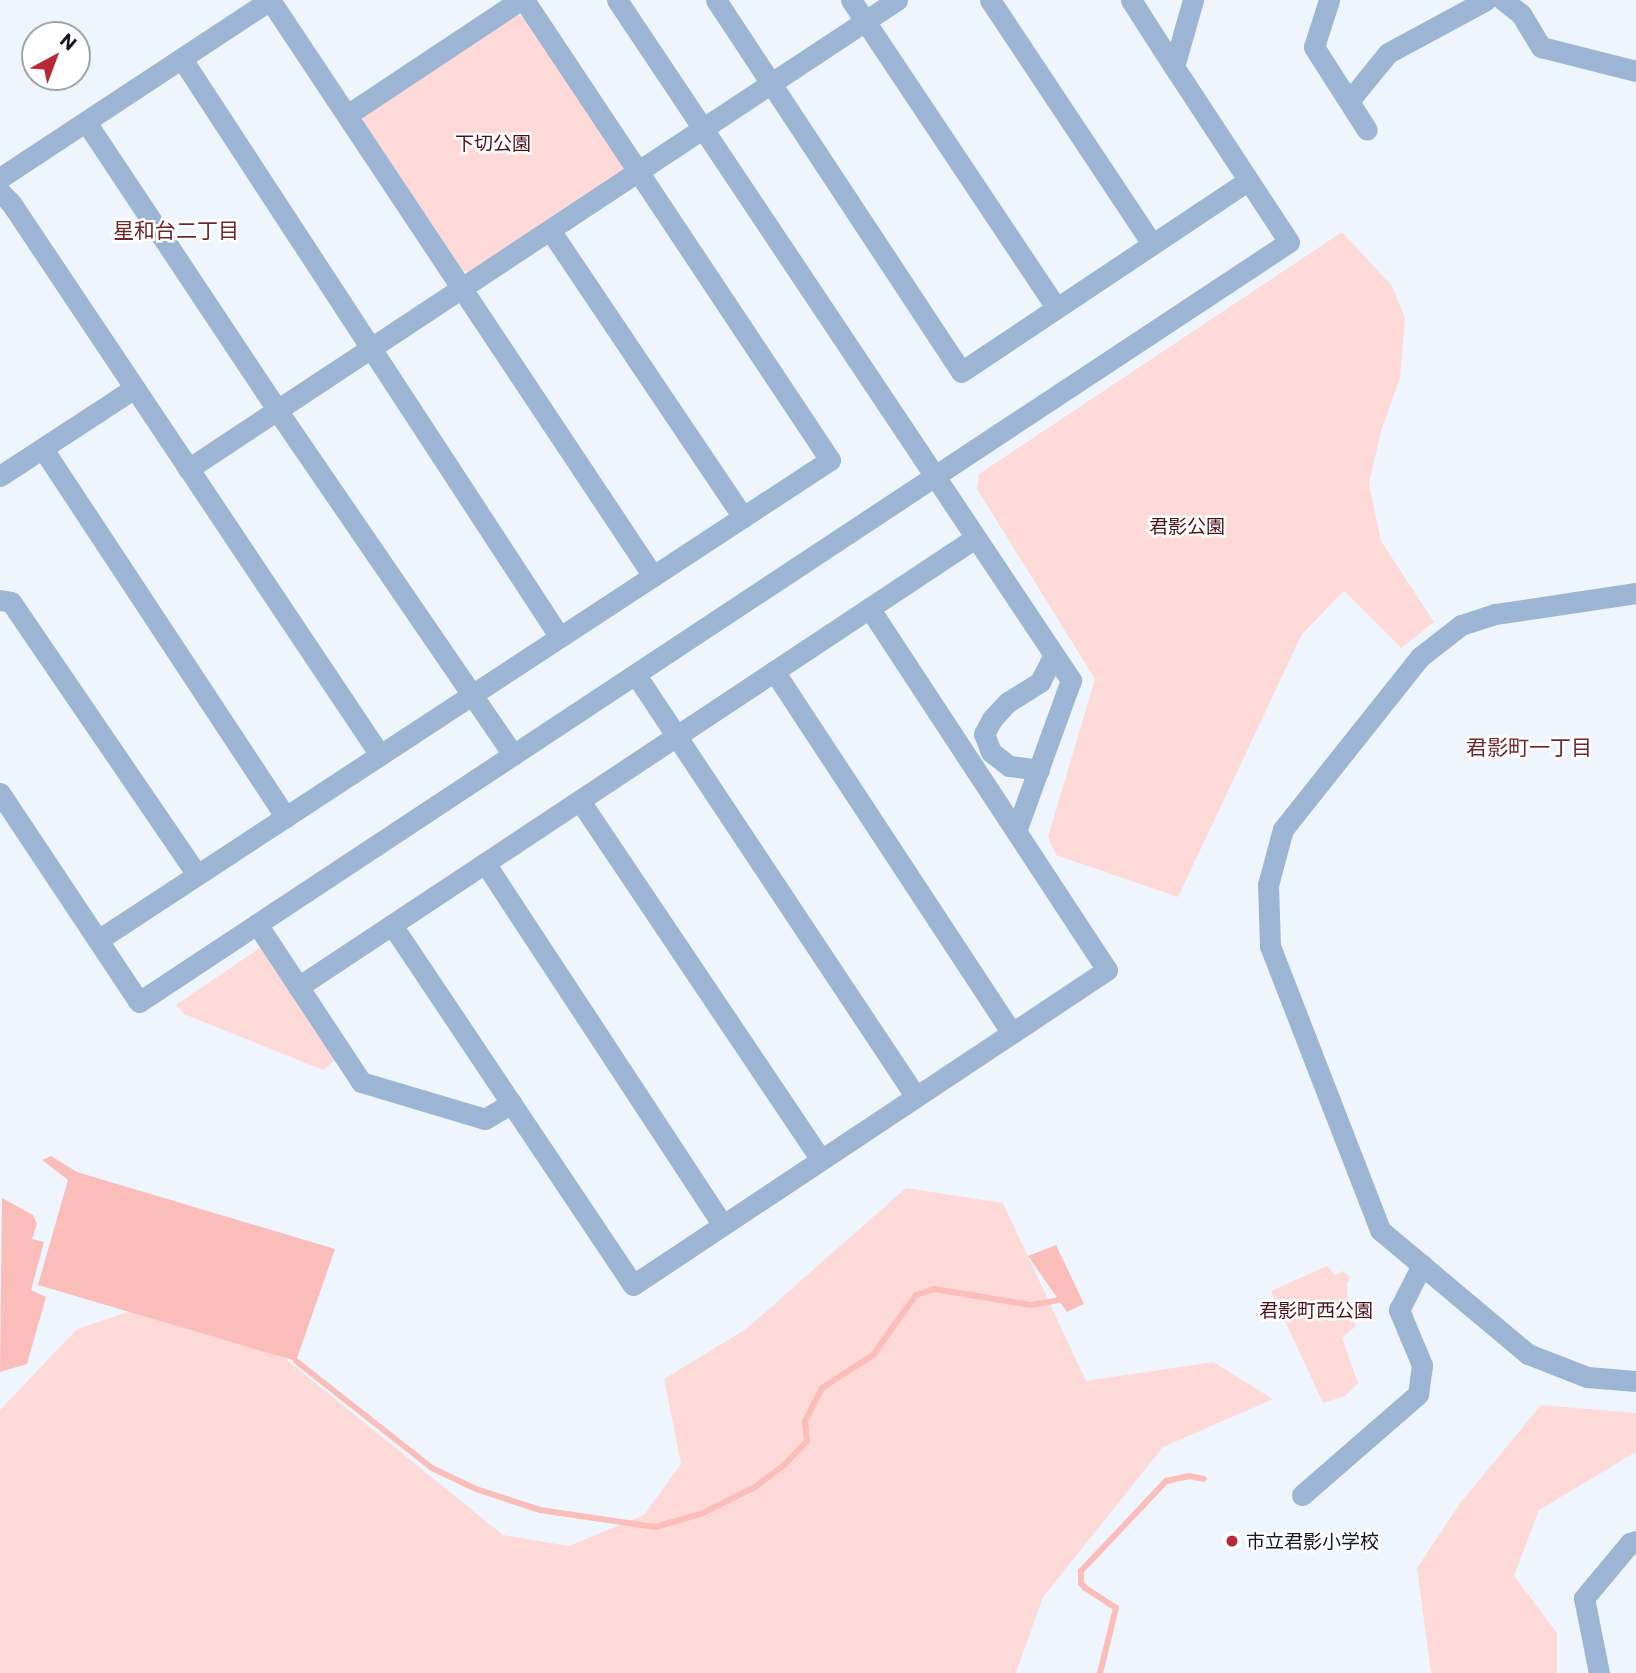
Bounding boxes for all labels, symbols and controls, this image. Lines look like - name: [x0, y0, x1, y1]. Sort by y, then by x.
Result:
- north arrow: [21, 21, 91, 91]
- text: N: [56, 28, 82, 55]
- park label: 下切公園: [455, 132, 531, 154]
- district label: 星和台二丁目: [113, 217, 239, 243]
- park label: 君影公園: [1149, 515, 1225, 537]
- district label: 君影町一丁目: [1466, 734, 1592, 760]
- park label: 君影町西公園: [1259, 1299, 1373, 1321]
- place label: 市立君影小学校: [1246, 1530, 1379, 1552]
- marker: 市立君影小学校: [1224, 1533, 1240, 1549]

